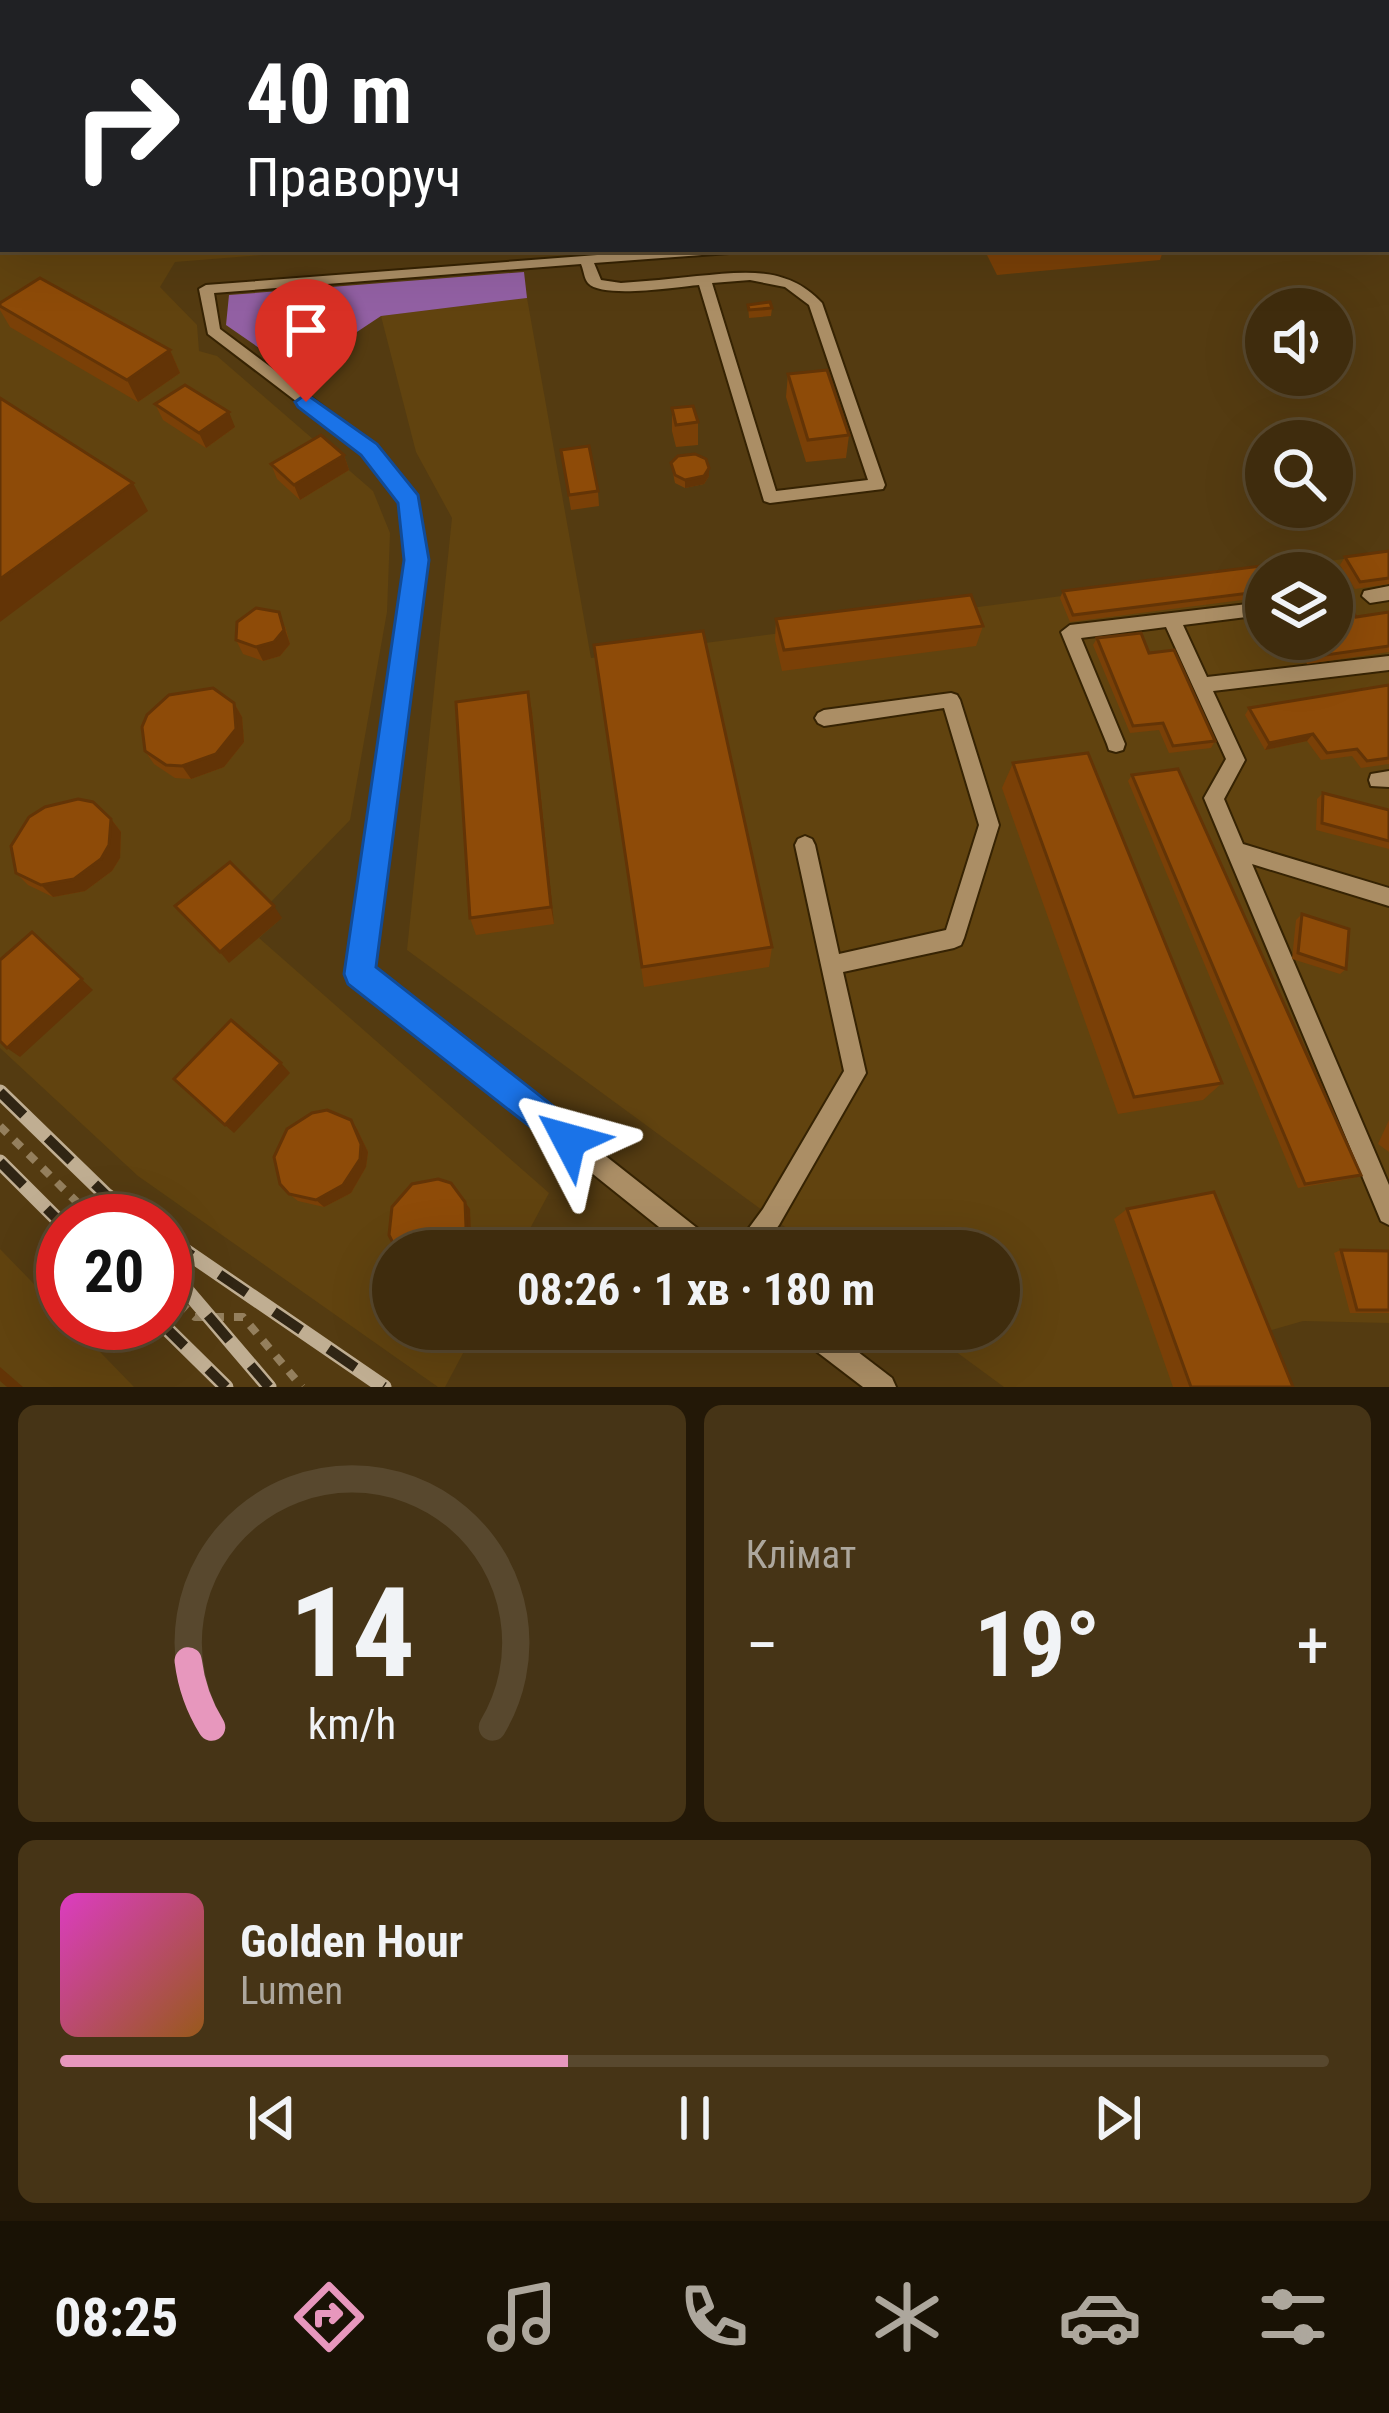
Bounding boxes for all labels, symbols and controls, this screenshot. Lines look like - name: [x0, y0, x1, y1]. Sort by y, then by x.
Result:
- text: 40 m: [246, 45, 413, 144]
- icon: right: [48, 48, 204, 204]
- text: Праворуч: [246, 146, 461, 209]
- pin: [255, 279, 357, 402]
- map controls: [1245, 288, 1353, 660]
- button: sound: [1245, 288, 1353, 396]
- icon: arrive: [273, 297, 339, 363]
- button: search: [1245, 420, 1353, 528]
- button: layers: [1245, 552, 1353, 660]
- position arrow: [506, 1077, 632, 1203]
- speed limit sign: 20: [36, 1194, 192, 1350]
- text: 08:26 · 1 хв · 180 m: [517, 1263, 875, 1316]
- text: Клімат: [746, 1532, 856, 1578]
- text: 14: [289, 1560, 415, 1706]
- text: 19°: [974, 1593, 1100, 1698]
- text: −: [746, 1607, 779, 1684]
- text: +: [1296, 1607, 1329, 1684]
- text: km/h: [308, 1698, 396, 1748]
- text: Golden Hour: [240, 1915, 463, 1968]
- text: Lumen: [240, 1968, 343, 2014]
- icon: previous: [239, 2085, 305, 2151]
- icon: pause: [662, 2085, 728, 2151]
- icon: next: [1085, 2085, 1151, 2151]
- icon: directions: [287, 2275, 371, 2359]
- icon: music: [480, 2275, 564, 2359]
- icon: phone: [672, 2275, 756, 2359]
- icon: climate: [865, 2275, 949, 2359]
- icon: car: [1058, 2275, 1142, 2359]
- icon: filters: [1251, 2275, 1335, 2359]
- text: 08:25: [54, 2286, 178, 2349]

